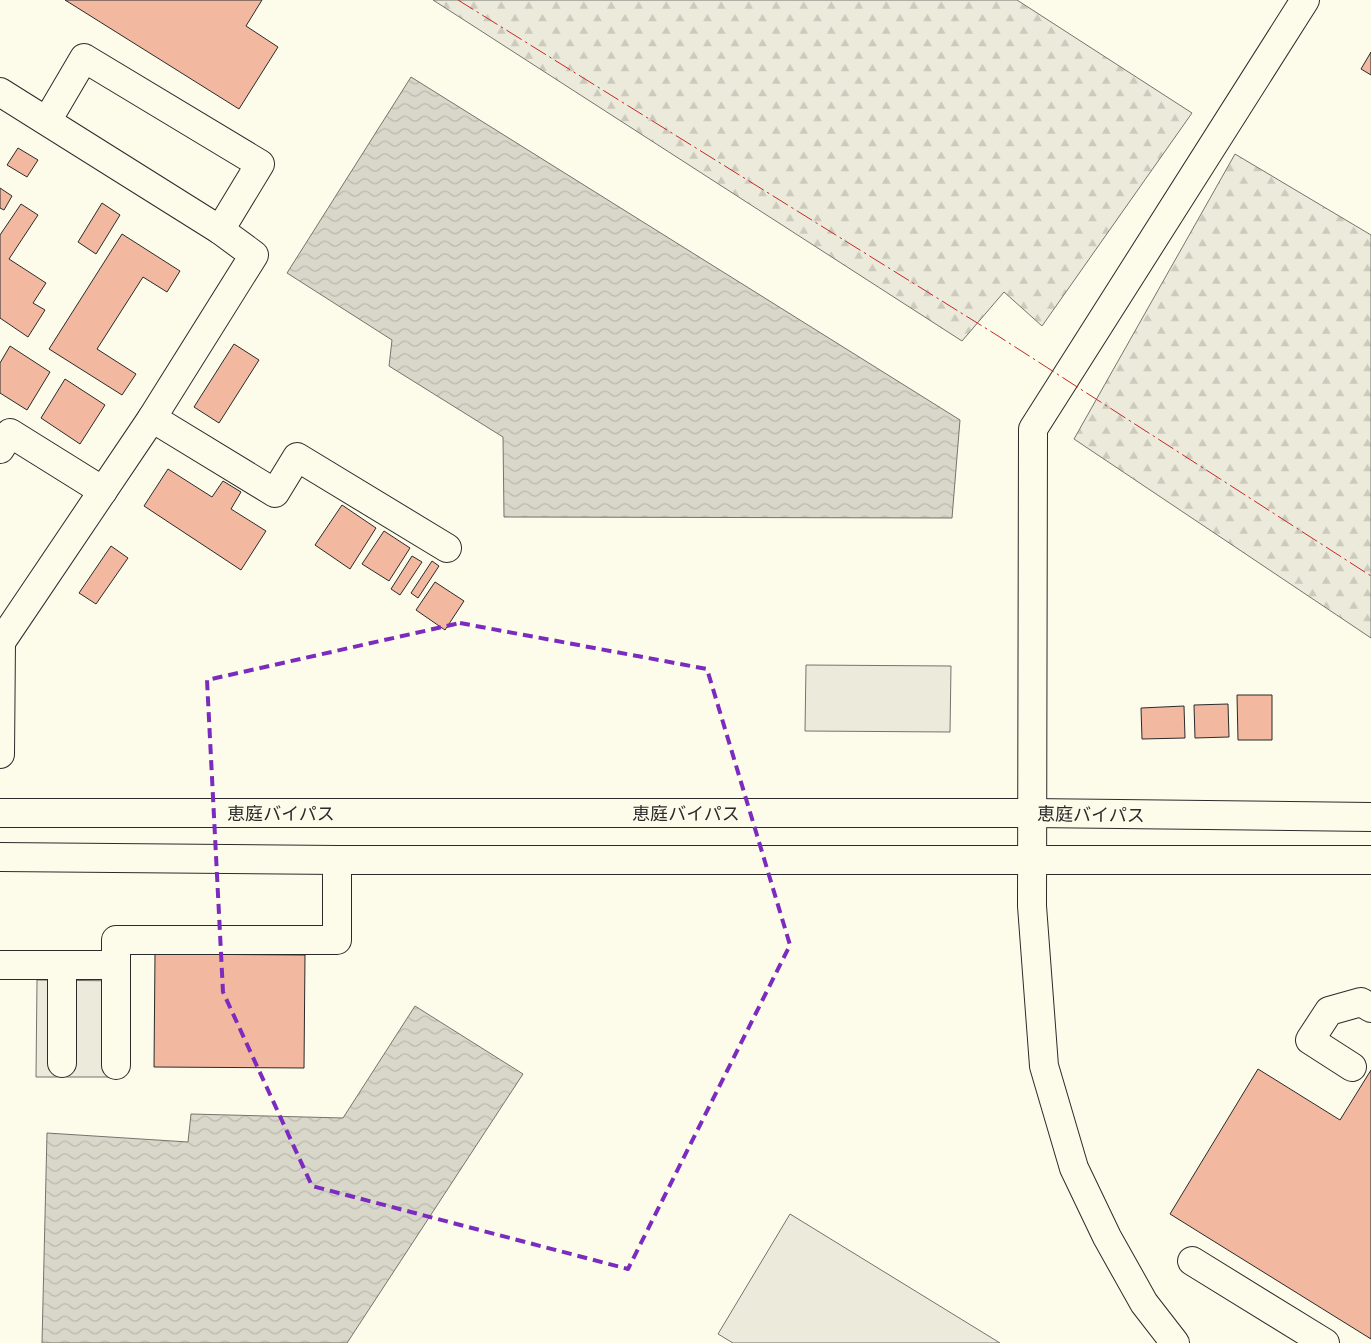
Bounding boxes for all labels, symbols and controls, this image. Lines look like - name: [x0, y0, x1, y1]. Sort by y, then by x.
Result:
- street label: 恵庭バイパス: [227, 803, 335, 823]
- street label: 恵庭バイパス: [632, 803, 740, 823]
- street label: 恵庭バイパス: [1037, 803, 1145, 825]

